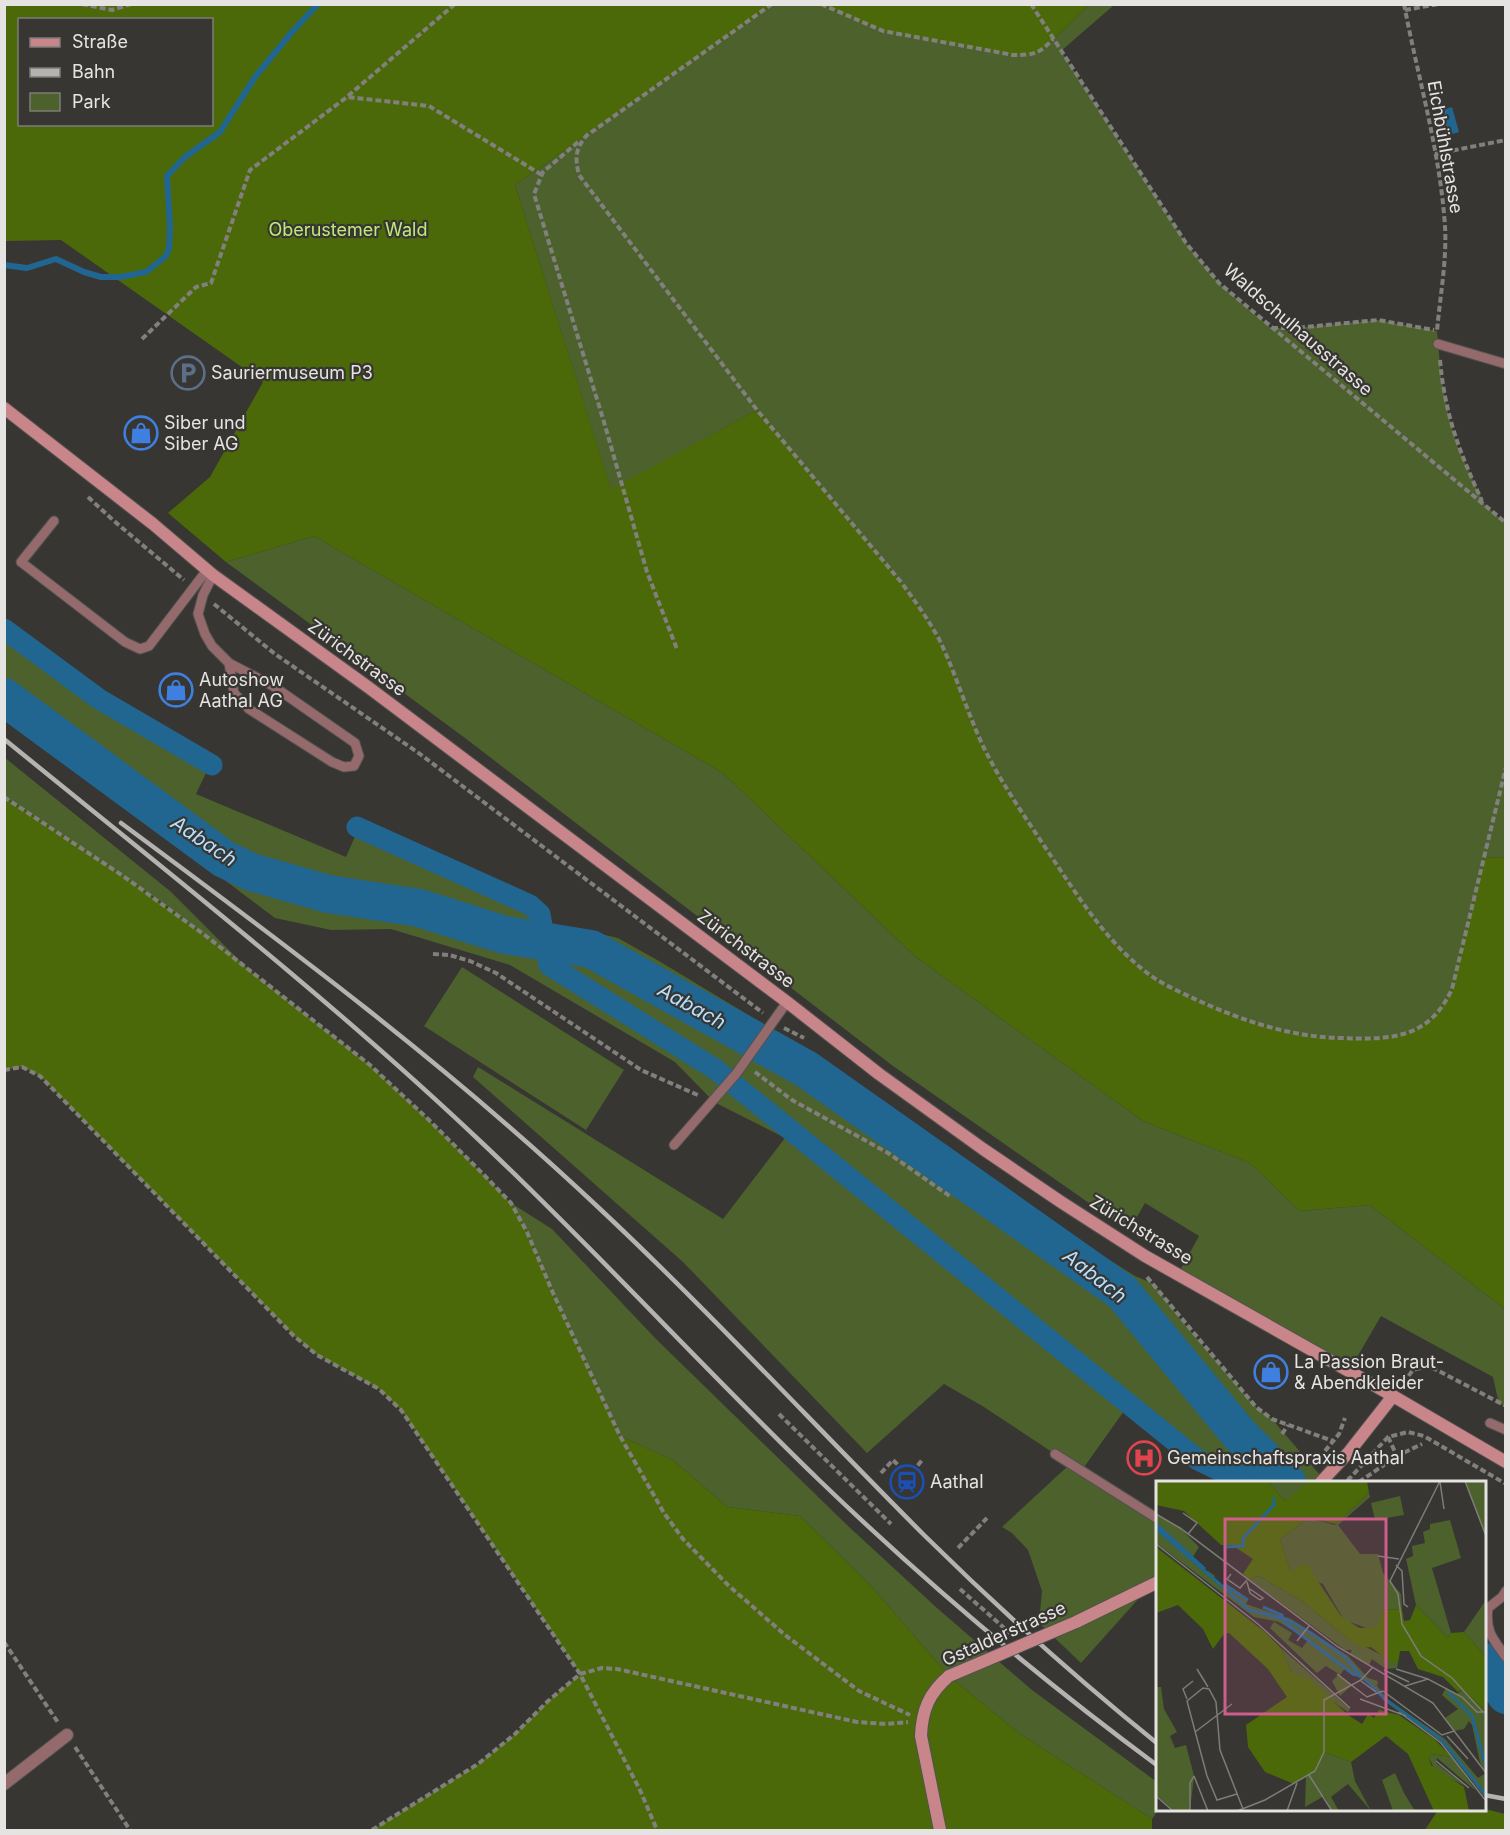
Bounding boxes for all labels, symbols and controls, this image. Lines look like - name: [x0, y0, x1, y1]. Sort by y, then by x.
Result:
- legend: [18, 18, 213, 126]
- text: Straße: [72, 31, 128, 52]
- text: Bahn: [72, 61, 115, 82]
- street label: Eichbühlstrasse: [1423, 79, 1468, 215]
- text: Park: [72, 91, 111, 112]
- park label: Oberustemer Wald: [269, 219, 427, 240]
- street label: Waldschulhausstrasse: [1220, 259, 1377, 400]
- parking icon: Sauriermuseum P3: [170, 355, 206, 391]
- place label: Sauriermuseum P3: [211, 362, 373, 383]
- place label: Siber und Siber AG: [164, 412, 246, 454]
- shop icon: Siber und Siber AG: [123, 415, 159, 451]
- street label: Zürichstrasse: [304, 615, 410, 700]
- place label: Autoshow Aathal AG: [199, 669, 284, 711]
- shop icon: Autoshow Aathal AG: [158, 672, 194, 708]
- water label: Aabach: [166, 810, 241, 872]
- street label: Zürichstrasse: [694, 905, 799, 992]
- water label: Aabach: [653, 977, 730, 1034]
- street label: Zürichstrasse: [1086, 1191, 1196, 1268]
- water label: Aabach: [1058, 1243, 1131, 1308]
- place label: La Passion Braut- & Abendkleider: [1294, 1351, 1444, 1393]
- shop icon: La Passion Braut- & Abendkleider: [1253, 1354, 1289, 1390]
- hospital icon: Gemeinschaftspraxis Aathal: [1126, 1440, 1162, 1476]
- place label: Gemeinschaftspraxis Aathal: [1167, 1447, 1404, 1468]
- station icon: Aathal: [889, 1464, 925, 1500]
- place label: Aathal: [930, 1471, 984, 1492]
- inset map: [1156, 1481, 1486, 1811]
- street label: Gstalderstrasse: [939, 1597, 1069, 1670]

